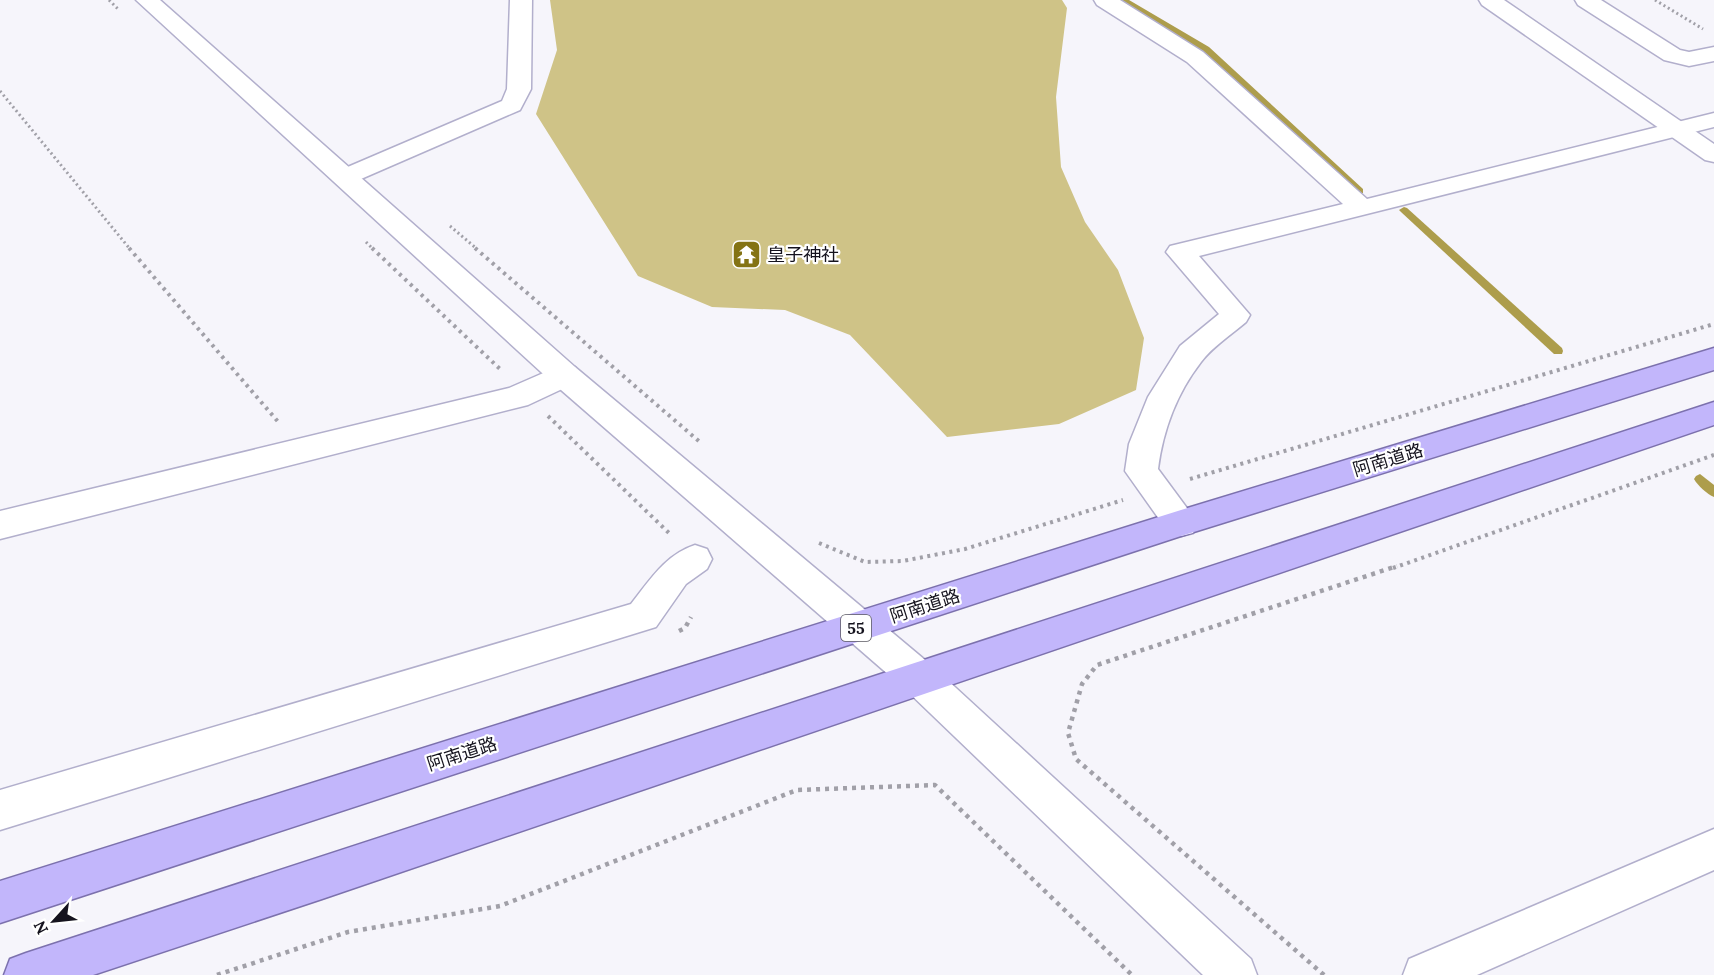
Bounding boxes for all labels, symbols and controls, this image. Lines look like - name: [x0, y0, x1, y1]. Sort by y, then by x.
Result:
- temple icon: 皇子神社: [730, 239, 762, 271]
- place label: 皇子神社: [767, 243, 839, 266]
- street label: 阿南道路: [1350, 438, 1426, 481]
- street label: 阿南道路: [887, 583, 963, 628]
- road number: 55: [841, 615, 871, 641]
- street label: 阿南道路: [424, 731, 500, 776]
- north arrow: [24, 891, 84, 951]
- text: N: [29, 918, 52, 938]

